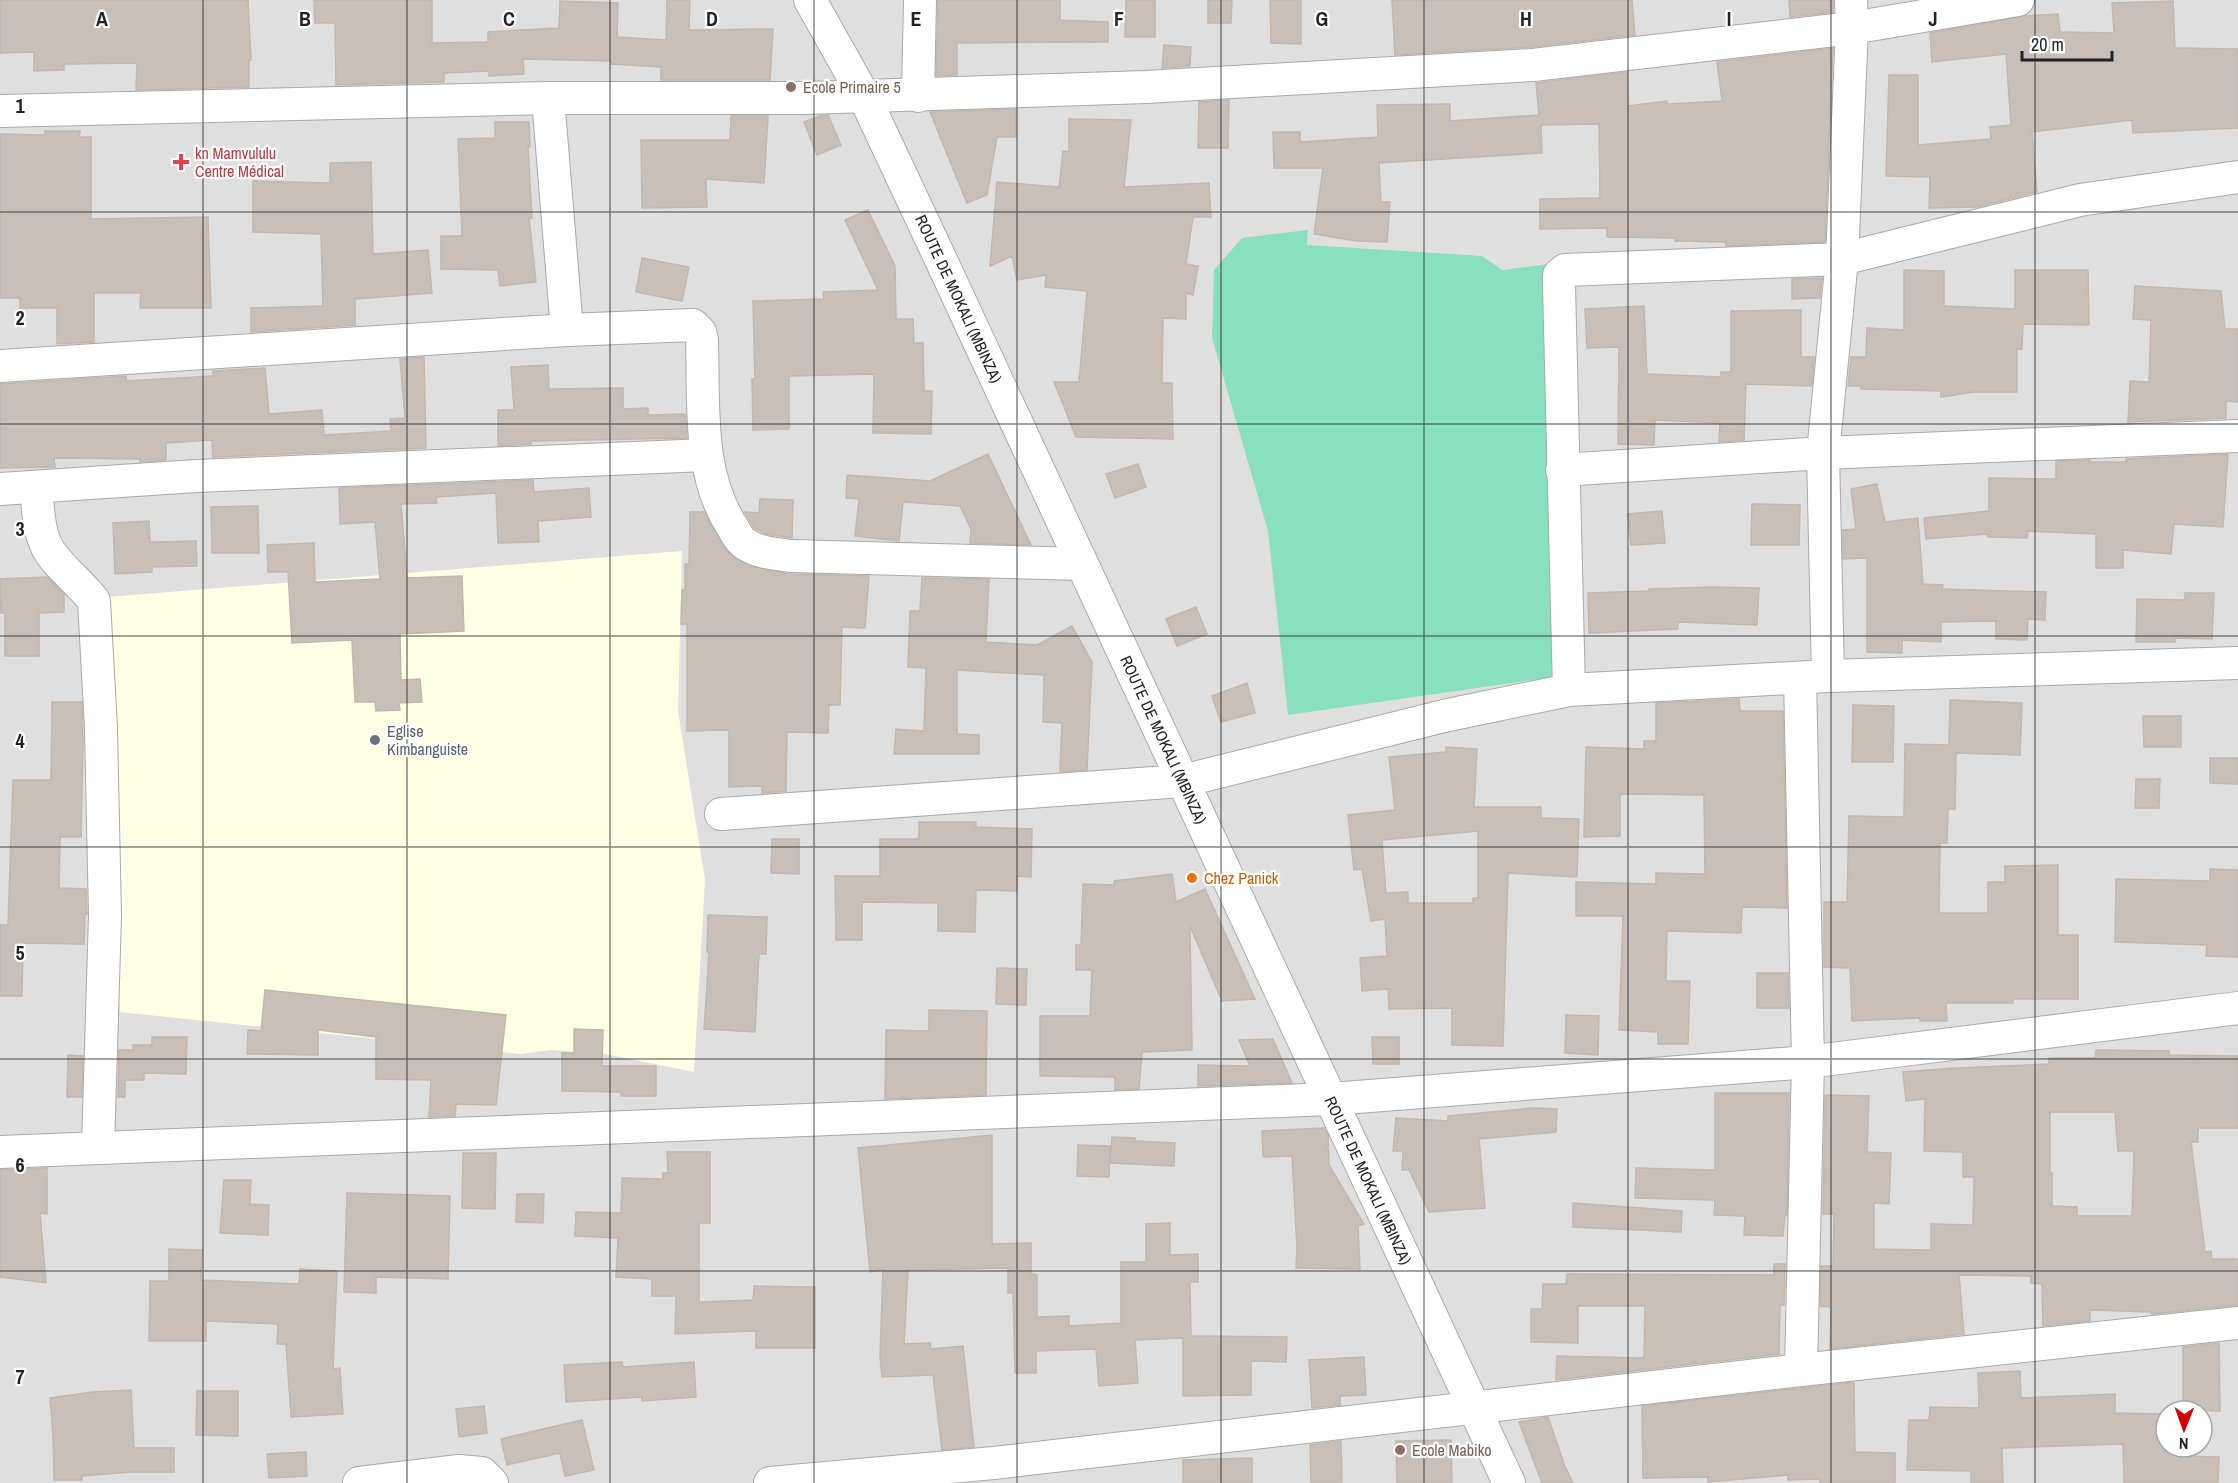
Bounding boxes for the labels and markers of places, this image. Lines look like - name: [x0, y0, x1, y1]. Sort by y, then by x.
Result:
- place label: Ecole Primaire 5: [803, 76, 901, 98]
- marker: Ecole Primaire 5: [784, 80, 798, 94]
- place label: kn Mamvululu Centre Médical: [195, 142, 284, 182]
- marker: kn Mamvululu Centre Médical: [172, 153, 190, 171]
- place label: Eglise Kimbanguiste: [387, 720, 468, 760]
- marker: Eglise Kimbanguiste: [368, 733, 382, 747]
- place label: Chez Panick: [1204, 867, 1279, 889]
- marker: Chez Panick: [1185, 871, 1199, 885]
- place label: Ecole Mabiko: [1412, 1439, 1492, 1461]
- marker: Ecole Mabiko: [1393, 1443, 1407, 1457]

